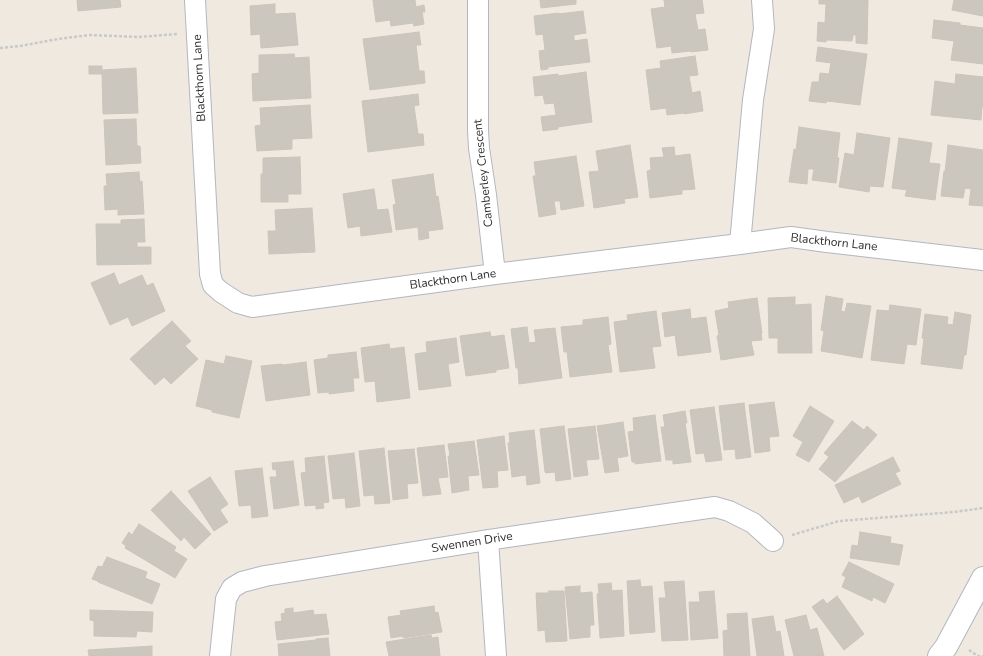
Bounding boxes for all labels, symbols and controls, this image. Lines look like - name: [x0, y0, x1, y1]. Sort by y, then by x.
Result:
- street label: Blackthorn Lane: [191, 34, 209, 122]
- street label: Camberley Crescent: [471, 118, 497, 228]
- street label: Blackthorn Lane: [790, 231, 878, 255]
- street label: Blackthorn Lane: [409, 267, 497, 293]
- street label: Swennen Drive: [430, 529, 514, 557]

